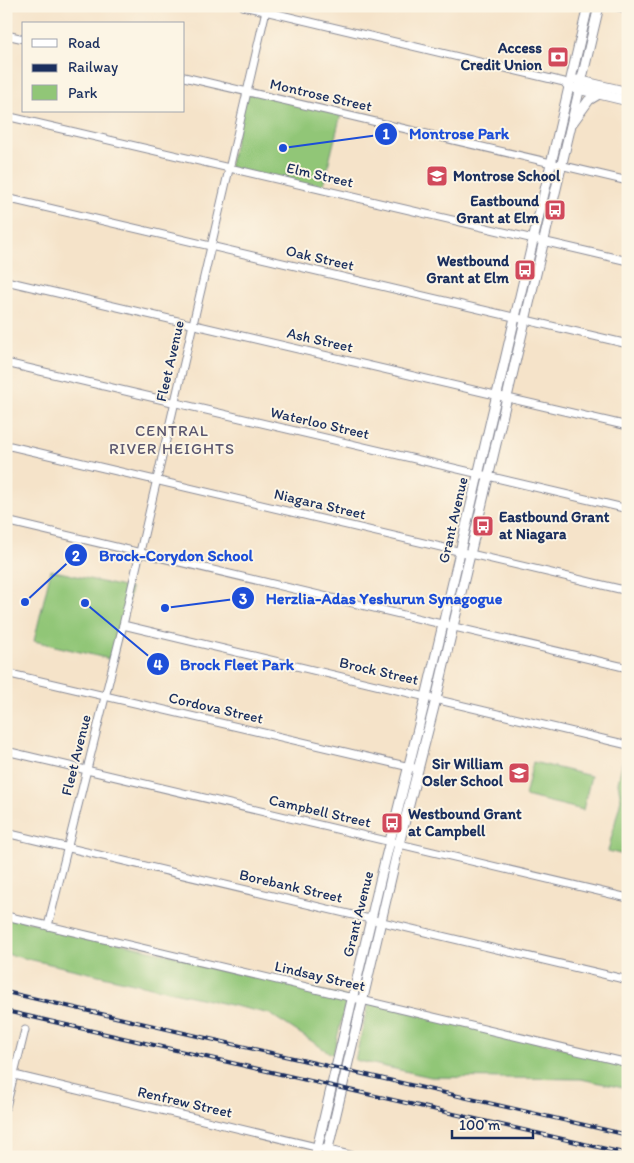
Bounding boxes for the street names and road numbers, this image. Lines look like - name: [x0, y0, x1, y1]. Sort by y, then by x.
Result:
- street label: Montrose Street: [268, 74, 374, 116]
- street label: Elm Street: [285, 159, 355, 191]
- street label: Oak Street: [284, 241, 356, 275]
- street label: Fleet Avenue: [152, 319, 188, 403]
- street label: Ash Street: [285, 324, 355, 356]
- street label: Waterloo Street: [269, 403, 372, 443]
- street label: Grant Avenue: [434, 475, 472, 565]
- street label: Niagara Street: [272, 485, 368, 523]
- street label: Brock Street: [338, 653, 421, 689]
- street label: Cordova Street: [167, 688, 265, 728]
- street label: Fleet Avenue: [57, 713, 95, 797]
- street label: Campbell Street: [267, 791, 373, 832]
- street label: Borebank Street: [238, 865, 345, 907]
- street label: Grant Avenue: [339, 869, 377, 959]
- street label: Lindsay Street: [273, 957, 367, 995]
- street label: Renfrew Street: [136, 1082, 235, 1122]

